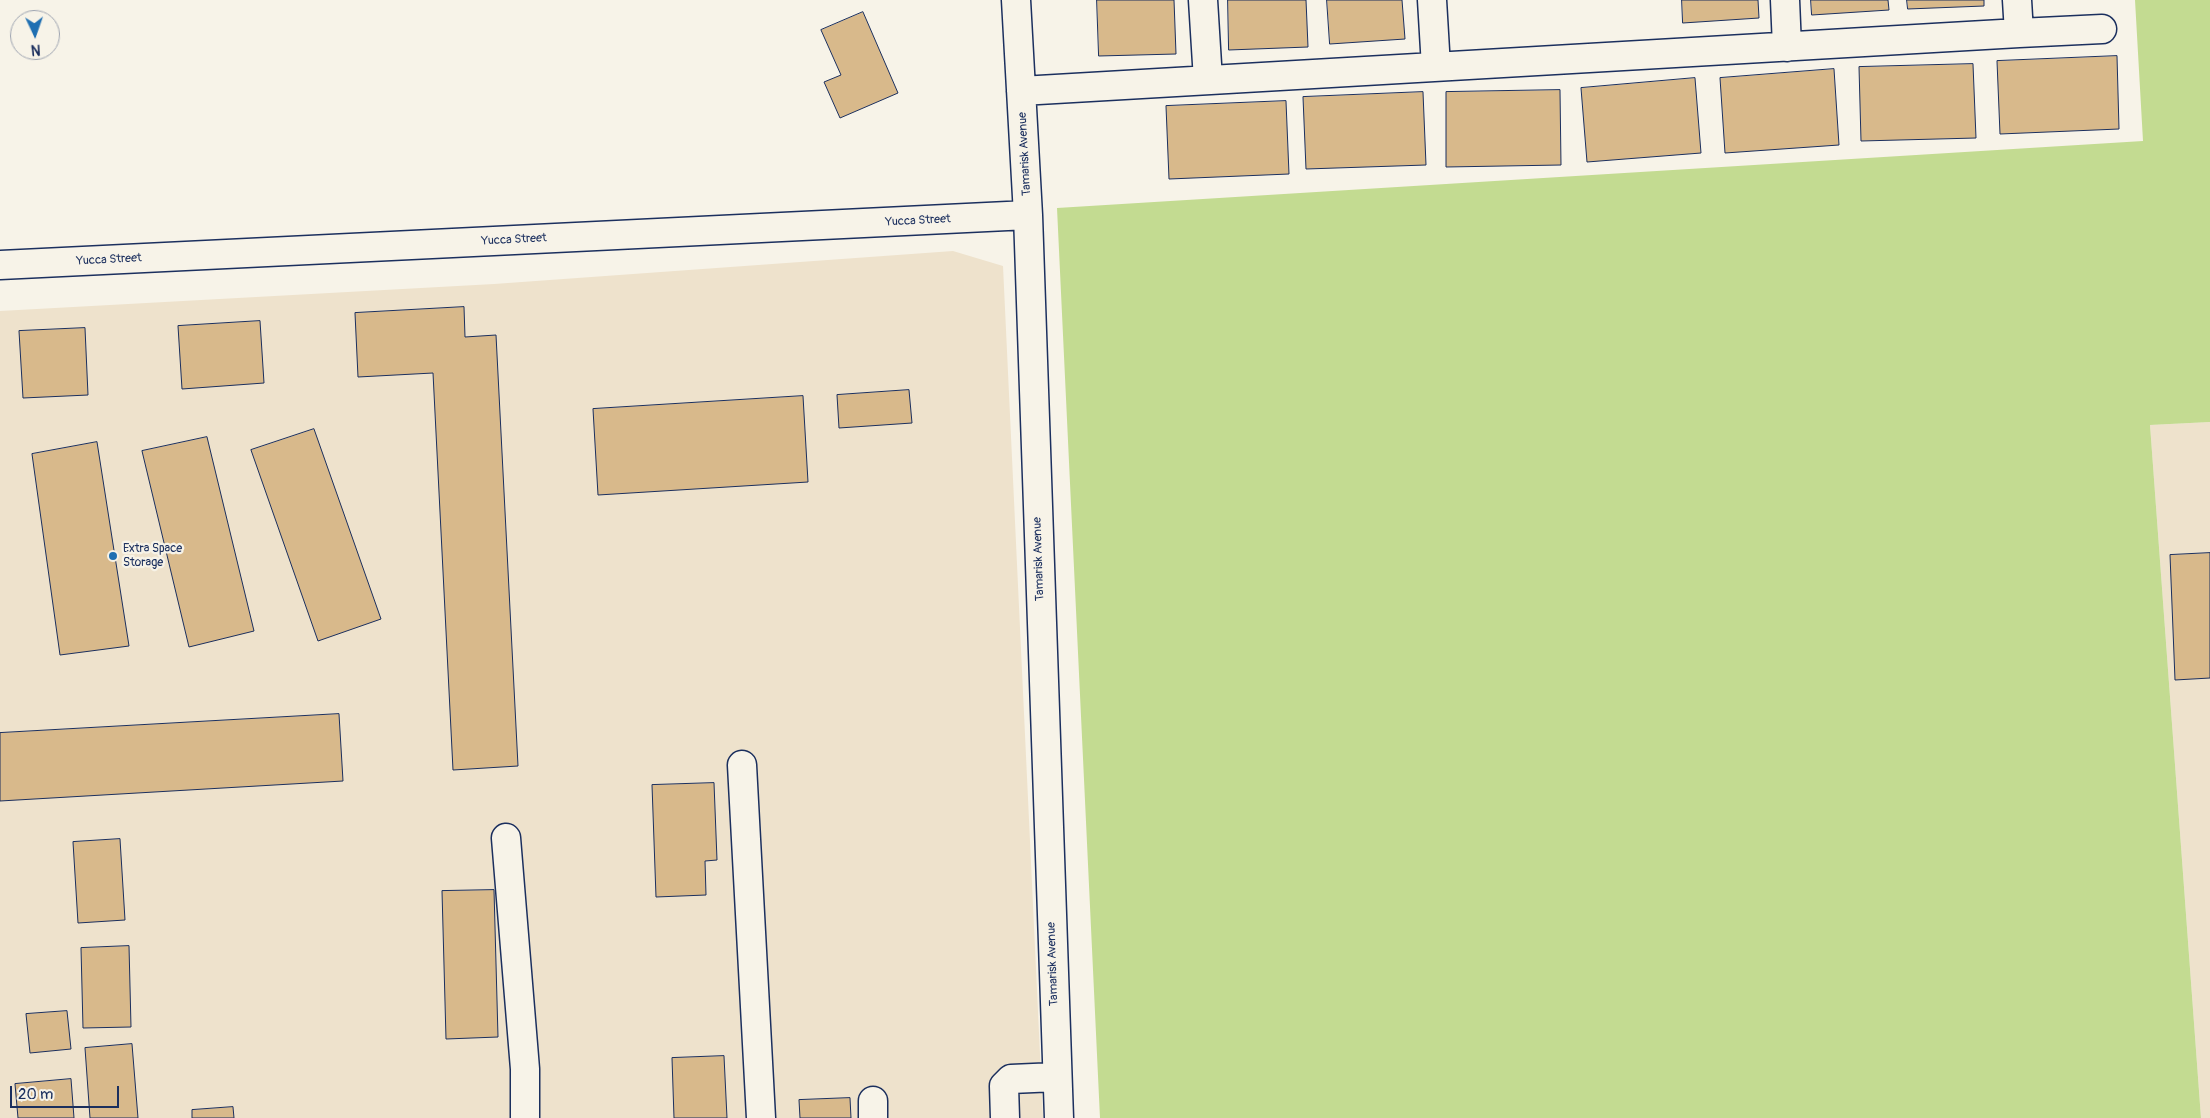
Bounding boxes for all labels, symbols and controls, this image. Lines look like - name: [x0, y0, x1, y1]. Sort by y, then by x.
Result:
- north arrow: [10, 10, 60, 60]
- text: N: [31, 41, 41, 58]
- street label: Tamarisk Avenue: [1016, 112, 1034, 196]
- street label: Yucca Street: [885, 212, 951, 230]
- street label: Yucca Street: [481, 231, 547, 249]
- street label: Yucca Street: [76, 251, 142, 269]
- street label: Tamarisk Avenue: [1030, 517, 1048, 601]
- place label: Extra Space Storage: [123, 542, 182, 570]
- marker: Extra Space Storage: [107, 550, 119, 562]
- street label: Tamarisk Avenue: [1044, 922, 1062, 1006]
- scale bar: [12, 1076, 121, 1108]
- text: 20 m: [18, 1085, 53, 1104]

